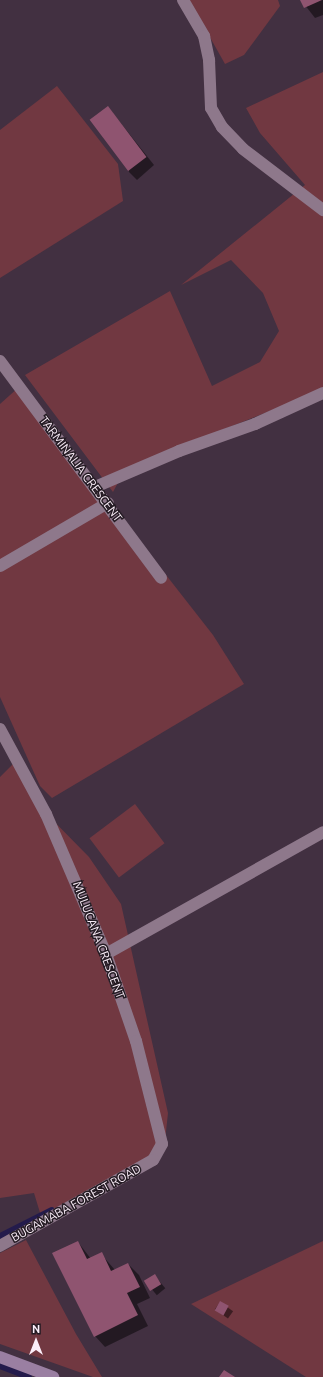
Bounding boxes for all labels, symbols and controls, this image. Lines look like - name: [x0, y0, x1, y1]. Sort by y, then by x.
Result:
- street label: TARMINALIA CRESCENT: [37, 414, 125, 524]
- street label: MULUCANA CRESCENT: [70, 879, 128, 1001]
- street label: BUGAMABA FOREST ROAD: [8, 1161, 144, 1245]
- north arrow: [16, 1321, 56, 1361]
- text: N: [32, 1323, 40, 1335]

